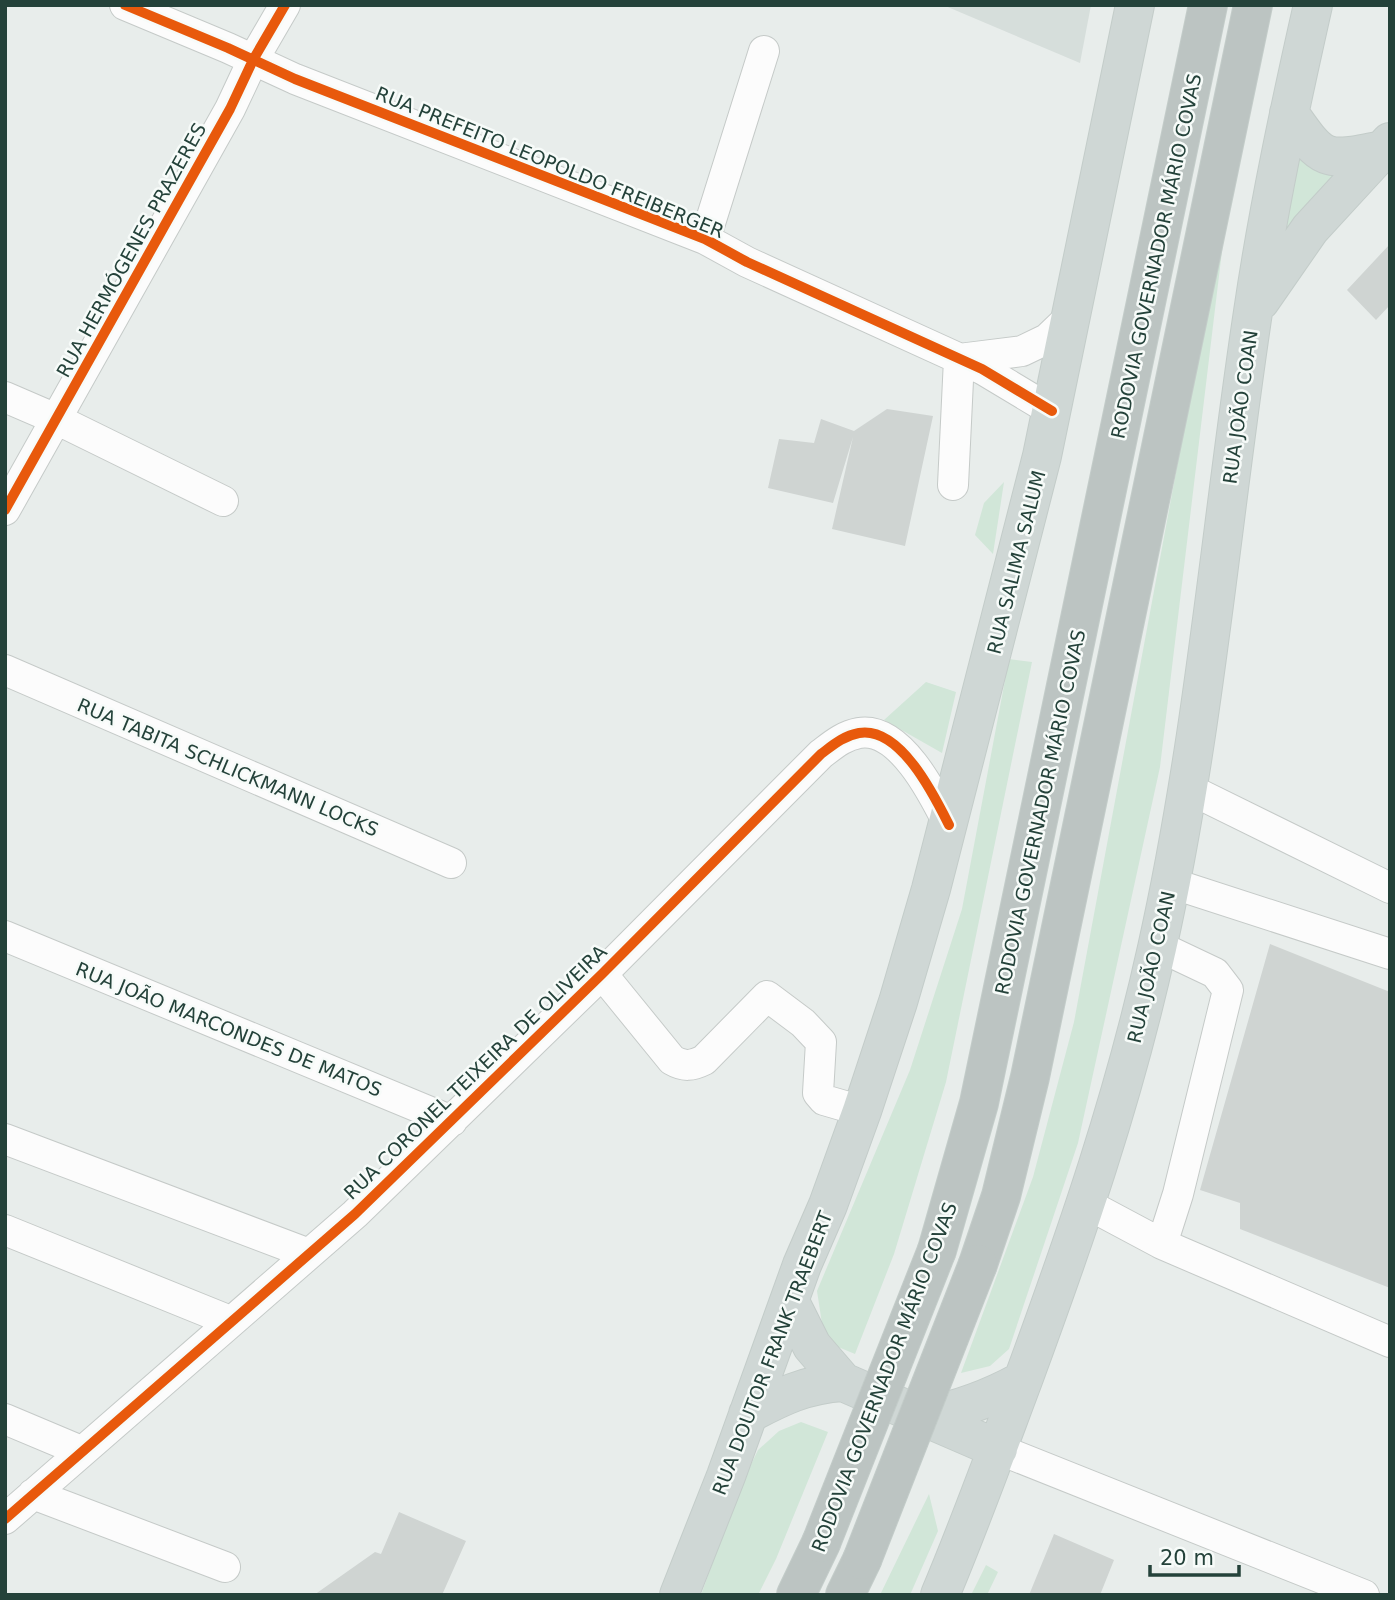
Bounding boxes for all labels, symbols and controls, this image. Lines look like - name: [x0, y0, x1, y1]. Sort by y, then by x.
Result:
- street label: RODOVIA GOVERNADOR MÁRIO COVAS: [1107, 72, 1205, 440]
- street label: RUA PREFEITO LEOPOLDO FREIBERGER: [372, 82, 728, 242]
- street label: RUA HERMÓGENES PRAZERES: [51, 119, 210, 381]
- street label: RUA JOÃO COAN: [1218, 329, 1262, 485]
- street label: RUA SALIMA SALUM: [983, 468, 1049, 656]
- street label: RODOVIA GOVERNADOR MÁRIO COVAS: [991, 628, 1089, 996]
- street label: RUA TABITA SCHLICKMANN LOCKS: [74, 693, 382, 841]
- street label: RUA JOÃO COAN: [1123, 889, 1179, 1045]
- street label: RUA CORONEL TEIXEIRA DE OLIVEIRA: [339, 940, 611, 1204]
- street label: RUA JOÃO MARCONDES DE MATOS: [73, 957, 385, 1101]
- street label: RODOVIA GOVERNADOR MÁRIO COVAS: [807, 1199, 961, 1555]
- street label: RUA DOUTOR FRANK TRAEBERT: [708, 1208, 837, 1498]
- scale bar: [1150, 1534, 1239, 1578]
- text: 20 m: [1160, 1546, 1214, 1570]

